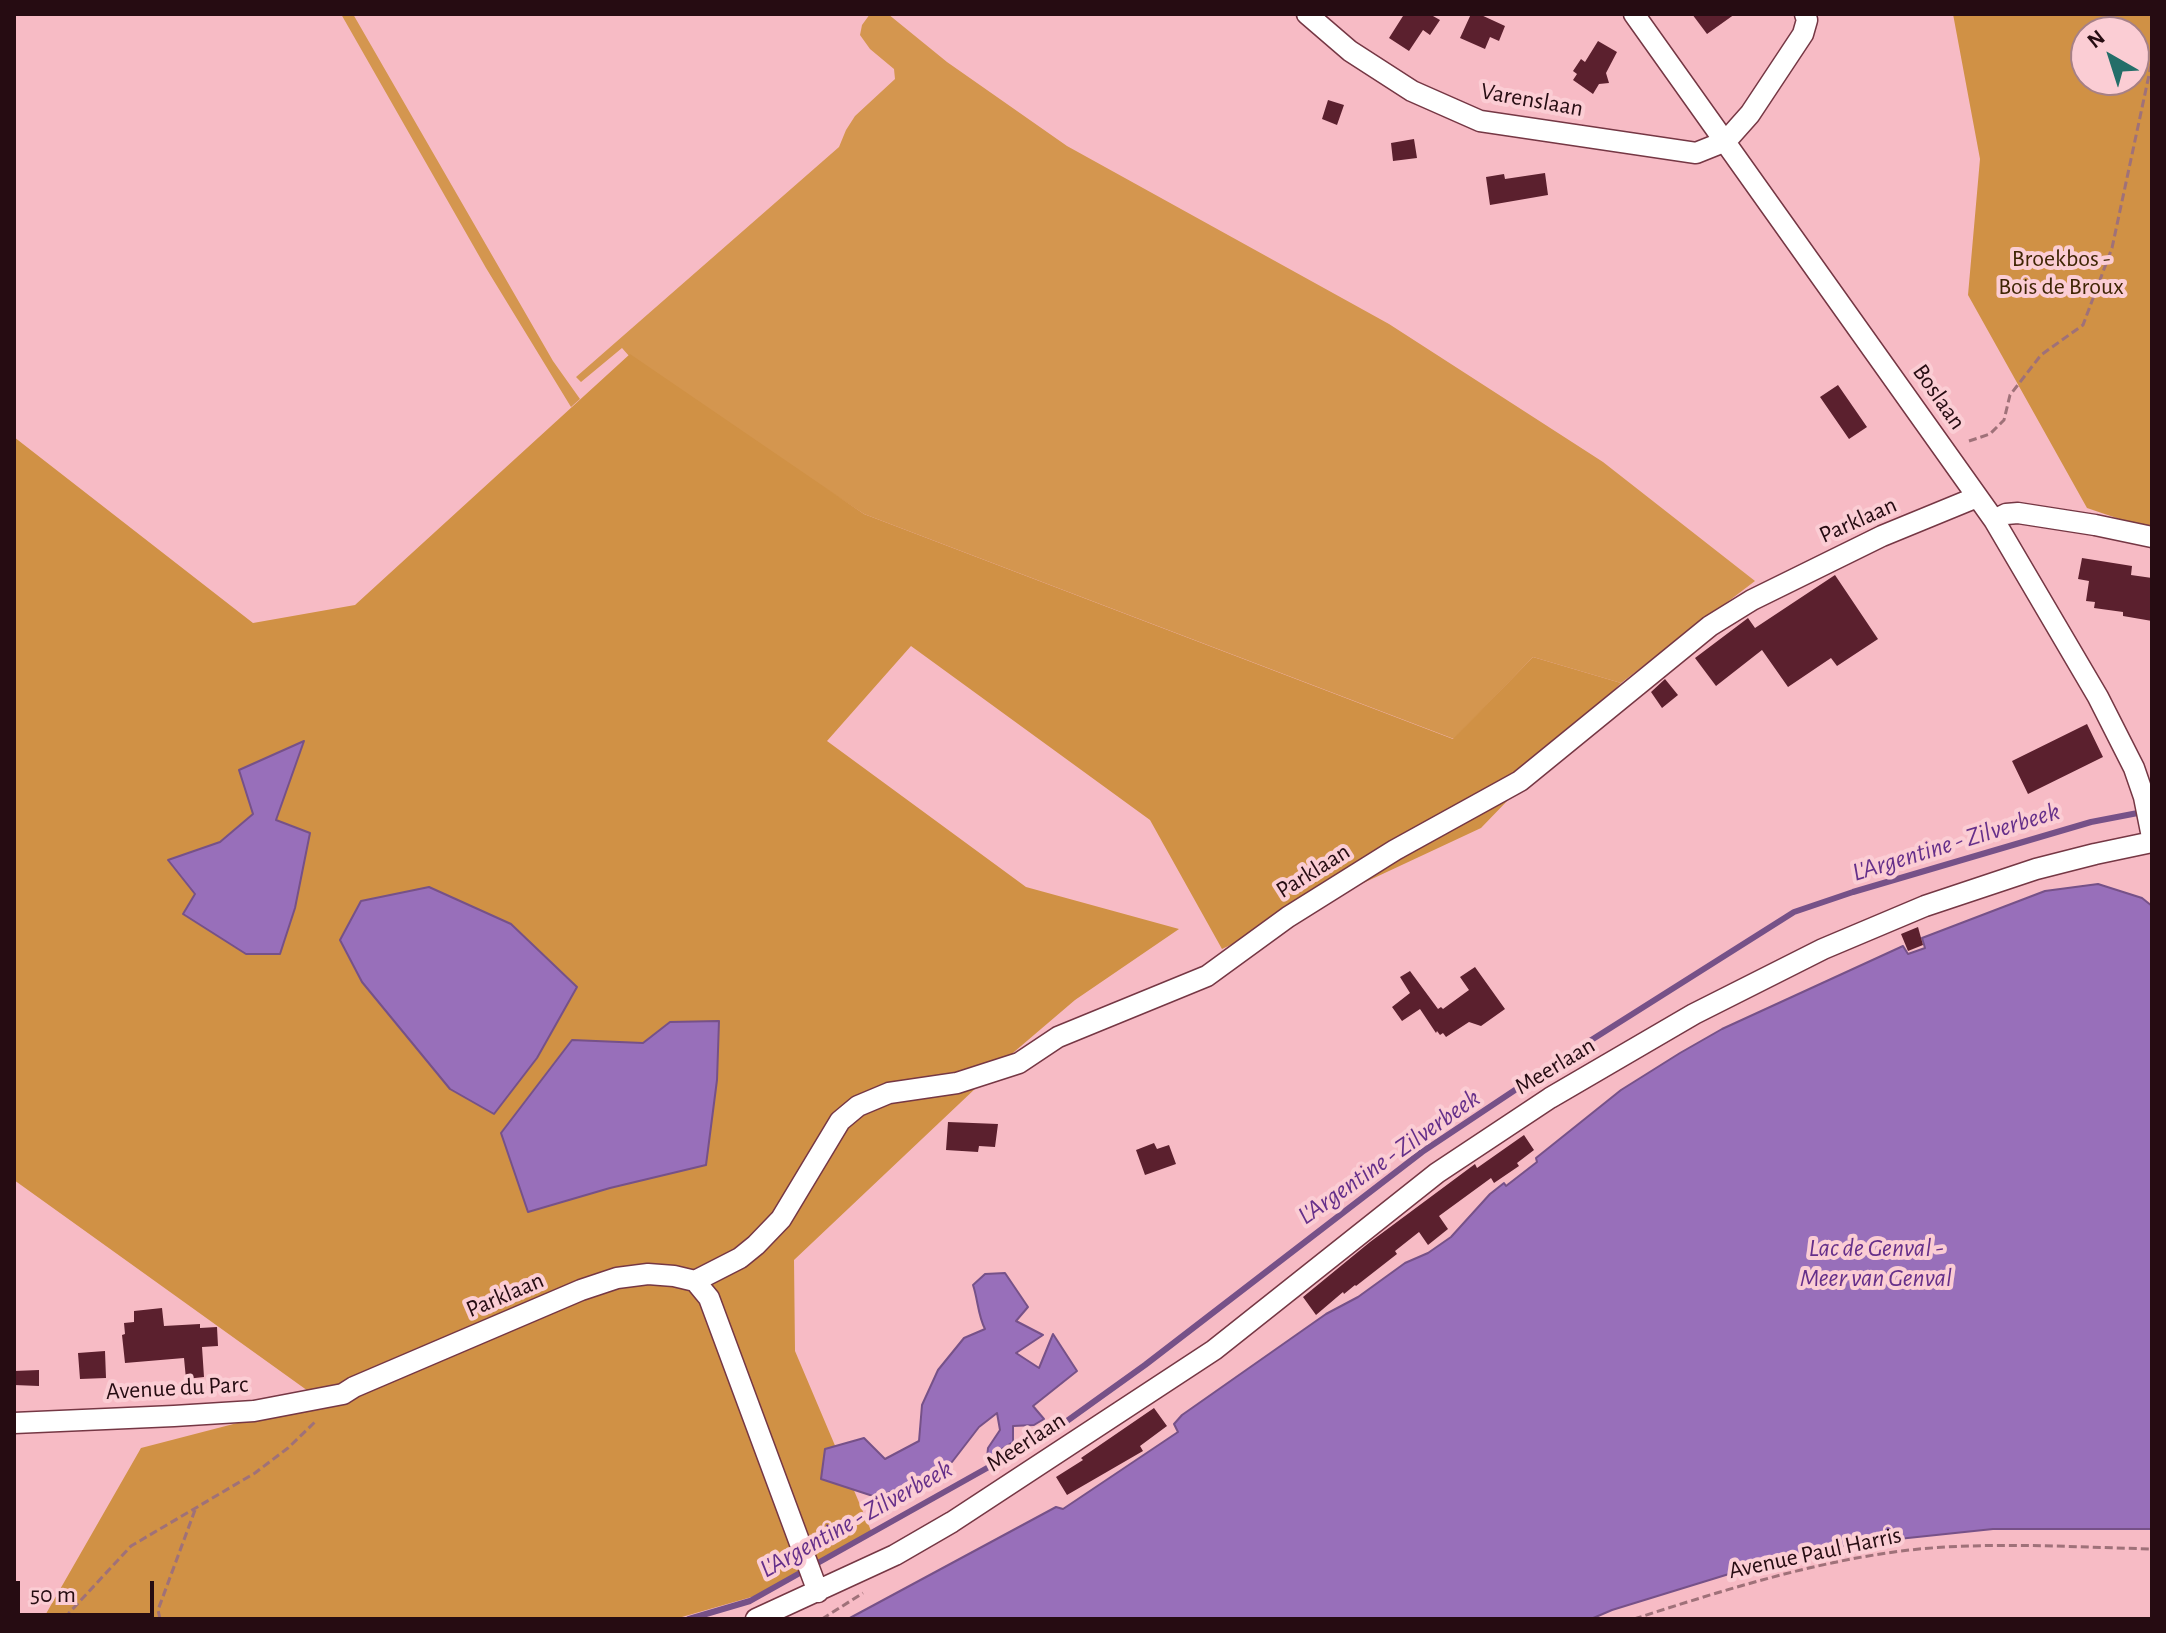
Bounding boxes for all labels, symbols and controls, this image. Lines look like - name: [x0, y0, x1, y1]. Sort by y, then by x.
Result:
- north arrow: [2070, 16, 2150, 96]
- text: N: [2083, 26, 2109, 52]
- street label: Varenslaan: [1479, 77, 1585, 123]
- park label: Broekbos - Bois de Broux: [1998, 245, 2124, 301]
- street label: Boslaan: [1906, 359, 1972, 435]
- street label: Parklaan: [1815, 490, 1901, 550]
- water label: L'Argentine - Zilverbeek: [1849, 796, 2063, 888]
- street label: Parklaan: [1271, 837, 1355, 905]
- street label: Meerlaan: [1510, 1031, 1600, 1101]
- water label: L'Argentine - Zilverbeek: [1292, 1082, 1486, 1232]
- water label: Lac de Genval - Meer van Genval: [1800, 1232, 1952, 1294]
- street label: Parklaan: [462, 1266, 548, 1324]
- street label: Avenue du Parc: [105, 1370, 249, 1406]
- street label: Meerlaan: [981, 1406, 1071, 1478]
- water label: L'Argentine - Zilverbeek: [754, 1453, 958, 1585]
- street label: Avenue Paul Harris: [1726, 1521, 1904, 1585]
- scale bar: [20, 1565, 158, 1615]
- text: 50 m: [30, 1583, 76, 1607]

